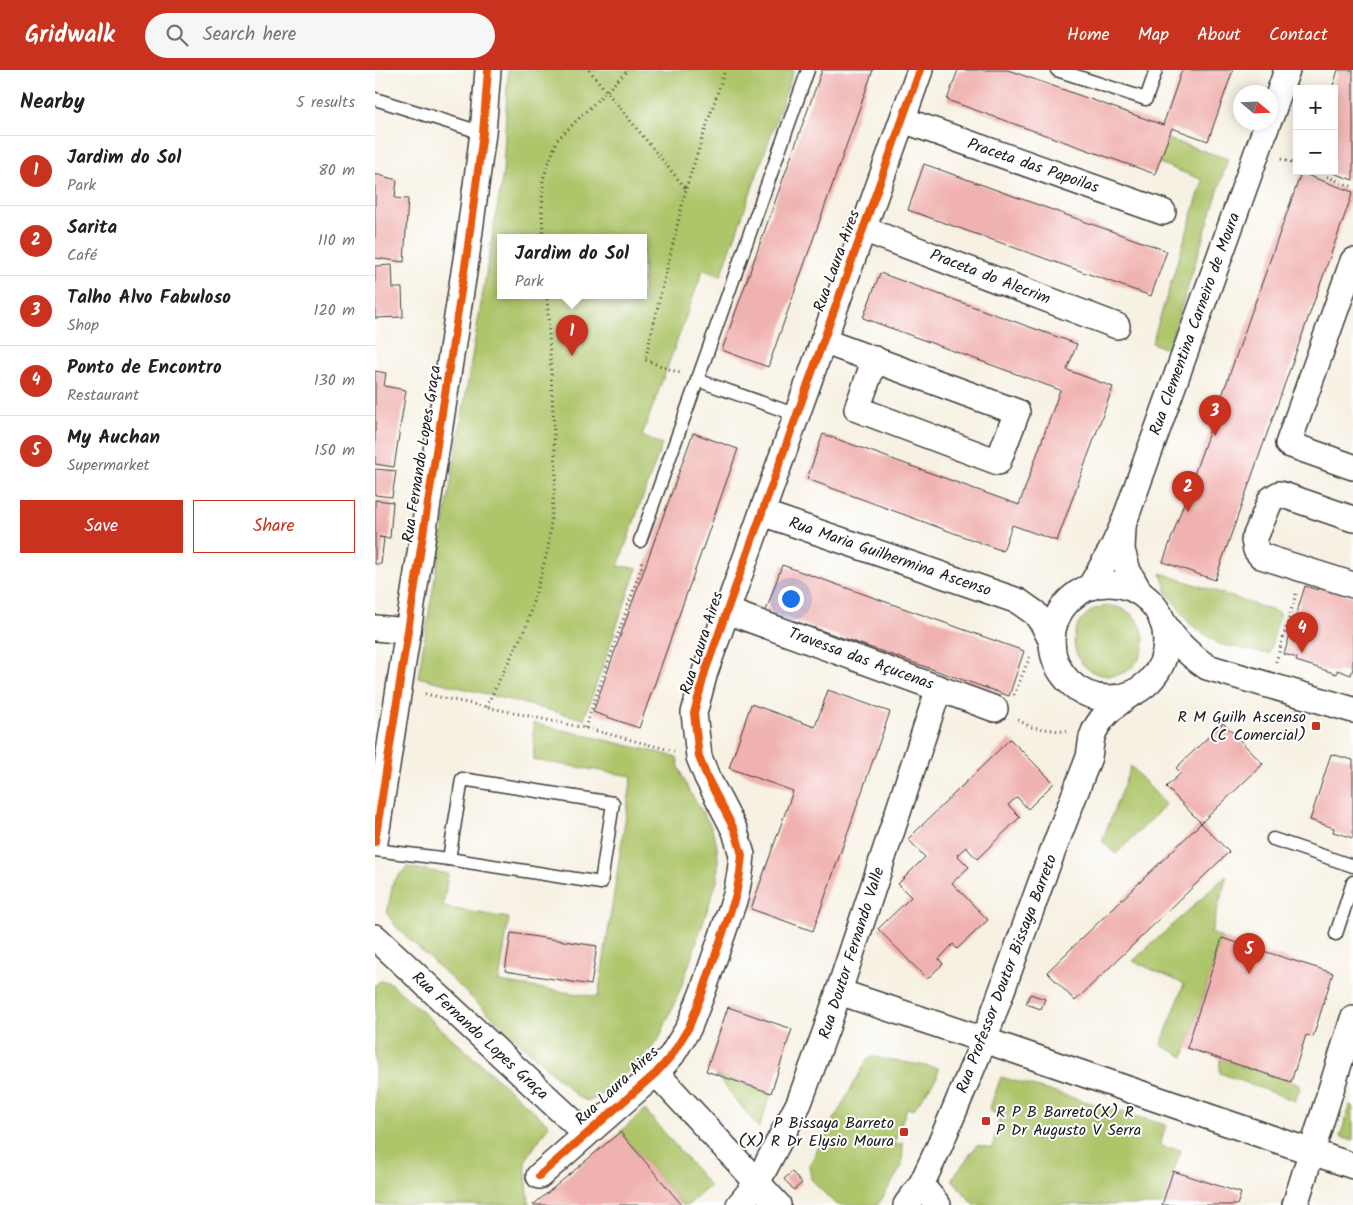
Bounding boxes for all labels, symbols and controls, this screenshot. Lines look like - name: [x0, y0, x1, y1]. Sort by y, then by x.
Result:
- search box: [145, 13, 495, 58]
- text: Gridwalk: [25, 16, 115, 55]
- text: Search here: [203, 20, 296, 50]
- icon: search: [163, 21, 191, 49]
- text: Home: [1067, 21, 1110, 50]
- text: Map: [1138, 21, 1169, 50]
- text: About: [1197, 21, 1241, 50]
- text: Contact: [1269, 21, 1328, 50]
- north arrow: [1233, 85, 1278, 130]
- map controls: [1293, 85, 1338, 175]
- button: +: [1293, 85, 1338, 130]
- text: Nearby: [20, 86, 85, 119]
- text: 5 results: [296, 90, 355, 115]
- button: −: [1293, 130, 1338, 175]
- street label: Praceta das Papoilas: [964, 132, 1102, 200]
- text: Jardim do Sol: [67, 143, 181, 173]
- text: 1: [34, 158, 38, 183]
- text: 80 m: [318, 158, 355, 183]
- text: Park: [67, 173, 96, 198]
- street label: Rua Laura Aires: [807, 206, 867, 316]
- street label: Rua Clementina Carneiro de Moura: [1143, 209, 1247, 439]
- text: Sarita: [67, 213, 117, 243]
- text: 2: [31, 228, 41, 253]
- text: 110 m: [318, 228, 355, 253]
- popup: [497, 234, 647, 299]
- text: Jardim do Sol: [515, 239, 629, 269]
- text: Café: [67, 243, 97, 268]
- street label: Praceta do Alecrim: [926, 243, 1054, 312]
- text: Park: [515, 269, 544, 294]
- text: Talho Alvo Fabuloso: [67, 283, 231, 313]
- text: 3: [32, 298, 40, 323]
- text: 120 m: [314, 298, 355, 323]
- text: Shop: [67, 313, 99, 338]
- pin: 1: [556, 315, 588, 356]
- text: Ponto de Encontro: [67, 353, 222, 383]
- street label: Rua Fernando Lopes Graça: [396, 363, 448, 545]
- text: 4: [32, 368, 40, 393]
- text: 130 m: [314, 368, 355, 393]
- text: Restaurant: [67, 383, 139, 408]
- pin: 3: [1199, 395, 1231, 436]
- text: My Auchan: [67, 423, 160, 453]
- text: 5: [32, 438, 40, 463]
- text: 150 m: [314, 438, 355, 463]
- text: Supermarket: [67, 453, 150, 478]
- pin: 2: [1172, 471, 1204, 512]
- button: Save: [20, 500, 183, 553]
- button: Share: [193, 500, 355, 553]
- street label: Rua Maria Guilhermina Ascenso: [785, 511, 995, 603]
- your location: [778, 586, 804, 612]
- street label: Rua Laura Aires: [674, 588, 730, 698]
- pin: 4: [1286, 612, 1318, 653]
- street label: Travessa das Açucenas: [785, 621, 937, 697]
- place label: R M Guilh Ascenso (C Comercial): [1178, 705, 1306, 748]
- marker: R M Guilh Ascenso (C Comercial): [1310, 720, 1322, 732]
- street label: Rua Professor Doutor Bissaya Barreto: [950, 851, 1064, 1097]
- street label: Rua Doutor Fernando Valle: [812, 864, 892, 1042]
- pin: 5: [1233, 933, 1265, 974]
- street label: Rua Fernando Lopes Graça: [406, 966, 554, 1106]
- street label: Rua Laura Aires: [569, 1040, 665, 1132]
- place label: R P B Barreto(X) R P Dr Augusto V Serra: [996, 1100, 1141, 1143]
- place label: P Bissaya Barreto (X) R Dr Elysio Moura: [739, 1111, 894, 1154]
- marker: R P B Barreto(X) R P Dr Augusto V Serra: [980, 1115, 992, 1127]
- marker: P Bissaya Barreto (X) R Dr Elysio Moura: [898, 1126, 910, 1138]

